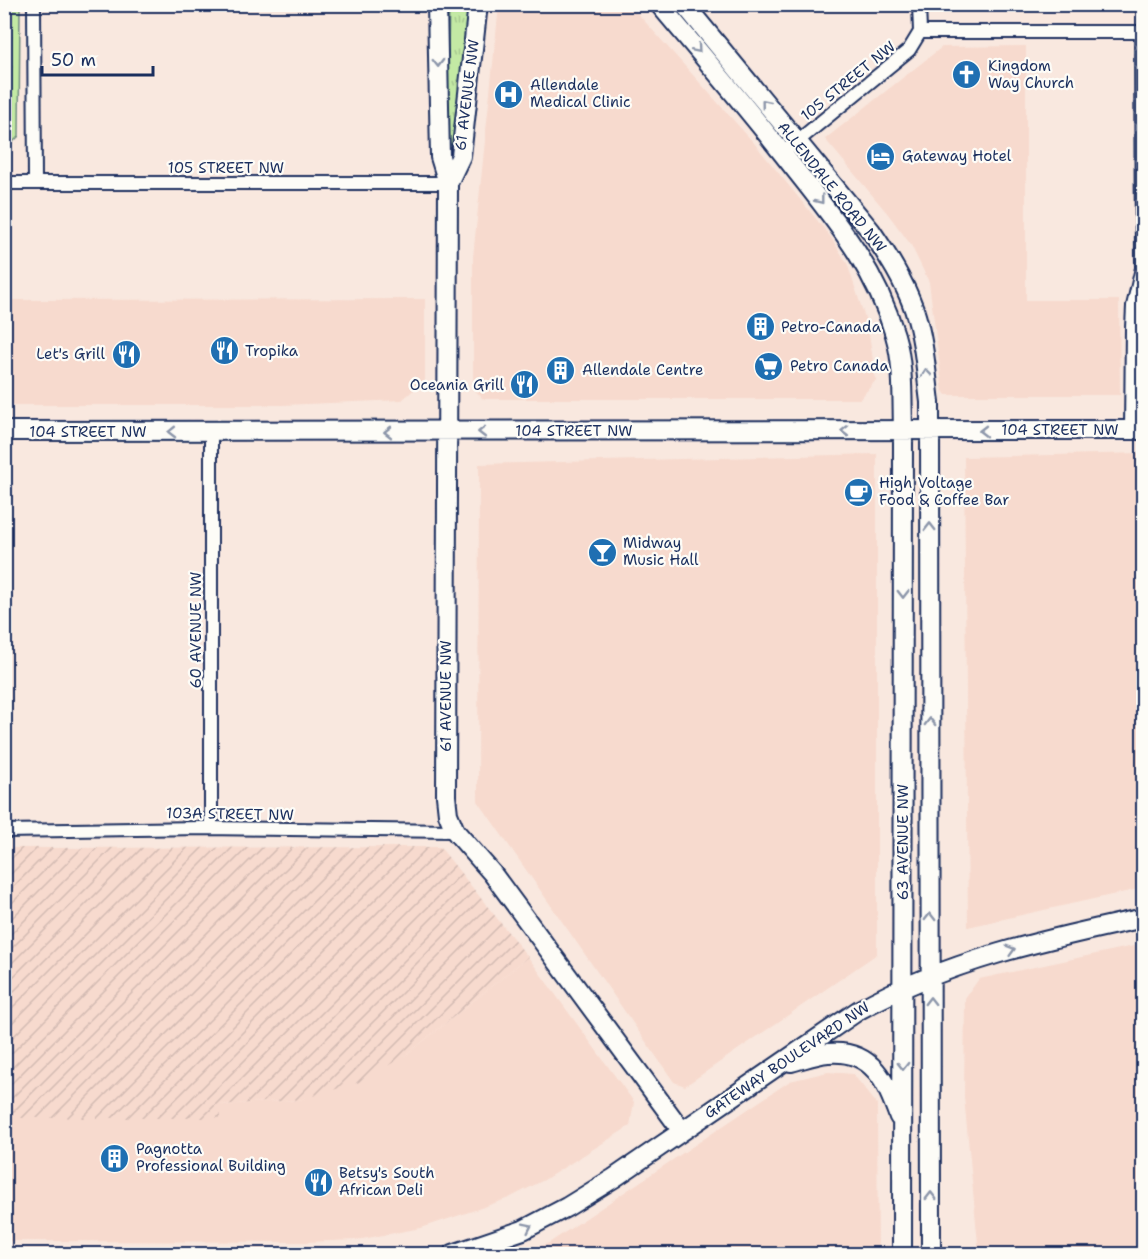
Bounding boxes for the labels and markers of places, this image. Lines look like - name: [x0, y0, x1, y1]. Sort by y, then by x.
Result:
- place label: Kingdom Way Church: [988, 56, 1074, 93]
- church icon: Kingdom Way Church: [951, 59, 983, 91]
- place label: Allendale Medical Clinic: [530, 75, 631, 112]
- hospital icon: Allendale Medical Clinic: [493, 78, 525, 110]
- hotel icon: Gateway Hotel: [865, 140, 897, 172]
- place label: Gateway Hotel: [902, 146, 1012, 166]
- building icon: Petro-Canada: [744, 311, 776, 343]
- place label: Petro-Canada: [781, 317, 882, 337]
- restaurant icon: Tropika: [208, 335, 240, 367]
- restaurant icon: Let's Grill: [110, 338, 142, 370]
- place label: Tropika: [245, 341, 299, 361]
- place label: Let's Grill: [36, 344, 105, 364]
- supermarket icon: Petro Canada: [753, 350, 785, 382]
- building icon: Allendale Centre: [545, 354, 577, 386]
- place label: Petro Canada: [790, 356, 889, 376]
- place label: Allendale Centre: [582, 360, 703, 380]
- restaurant icon: Oceania Grill: [509, 369, 541, 401]
- place label: Oceania Grill: [410, 375, 504, 395]
- place label: High Voltage Food & Coffee Bar: [879, 473, 1009, 510]
- cafe icon: High Voltage Food & Coffee Bar: [842, 476, 874, 508]
- place label: Midway Music Hall: [623, 533, 699, 570]
- bar icon: Midway Music Hall: [586, 536, 618, 568]
- place label: Pagnotta Professional Building: [136, 1139, 286, 1176]
- building icon: Pagnotta Professional Building: [99, 1142, 131, 1174]
- place label: Betsy's South African Deli: [339, 1163, 435, 1200]
- restaurant icon: Betsy's South African Deli: [302, 1166, 334, 1198]

